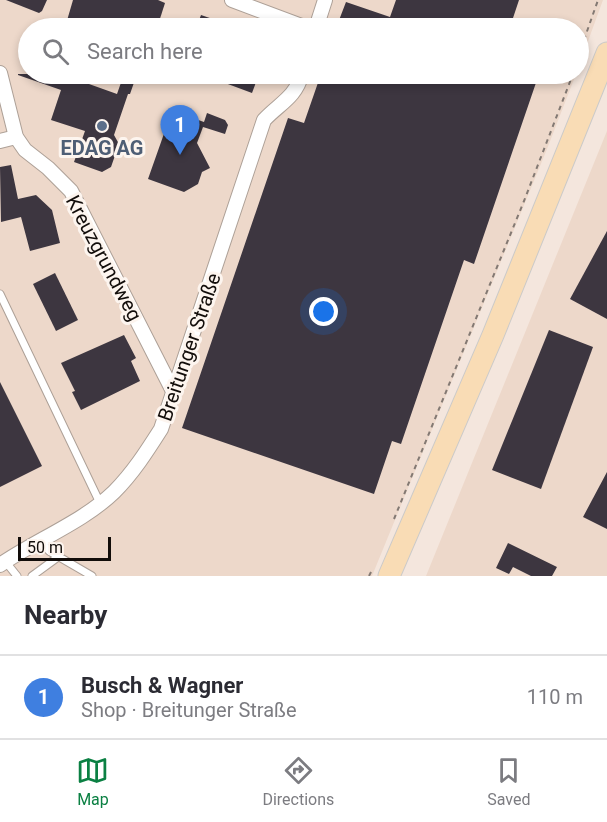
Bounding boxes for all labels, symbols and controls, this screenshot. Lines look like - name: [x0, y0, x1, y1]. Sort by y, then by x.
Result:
- search box: [18, 18, 589, 84]
- icon: search: [39, 35, 72, 68]
- text: Search here: [87, 39, 203, 64]
- pin: 1: [160, 106, 200, 155]
- marker: EDAG AG: [95, 119, 109, 133]
- place label: EDAG AG: [61, 136, 143, 160]
- street label: Kreuzgrundweg: [61, 191, 147, 325]
- street label: Breitunger Straße: [152, 270, 226, 424]
- your location: [309, 297, 338, 326]
- scale bar: [18, 534, 111, 562]
- text: 50 m: [27, 538, 63, 557]
- text: Nearby: [24, 600, 107, 630]
- text: Busch & Wagner: [81, 673, 243, 698]
- text: 1: [38, 685, 49, 709]
- text: 110 m: [527, 685, 583, 709]
- text: Shop · Breitunger Straße: [81, 698, 297, 722]
- tab: Map: [76, 754, 109, 809]
- tab: Directions: [262, 754, 334, 809]
- tab: Saved: [487, 754, 531, 809]

